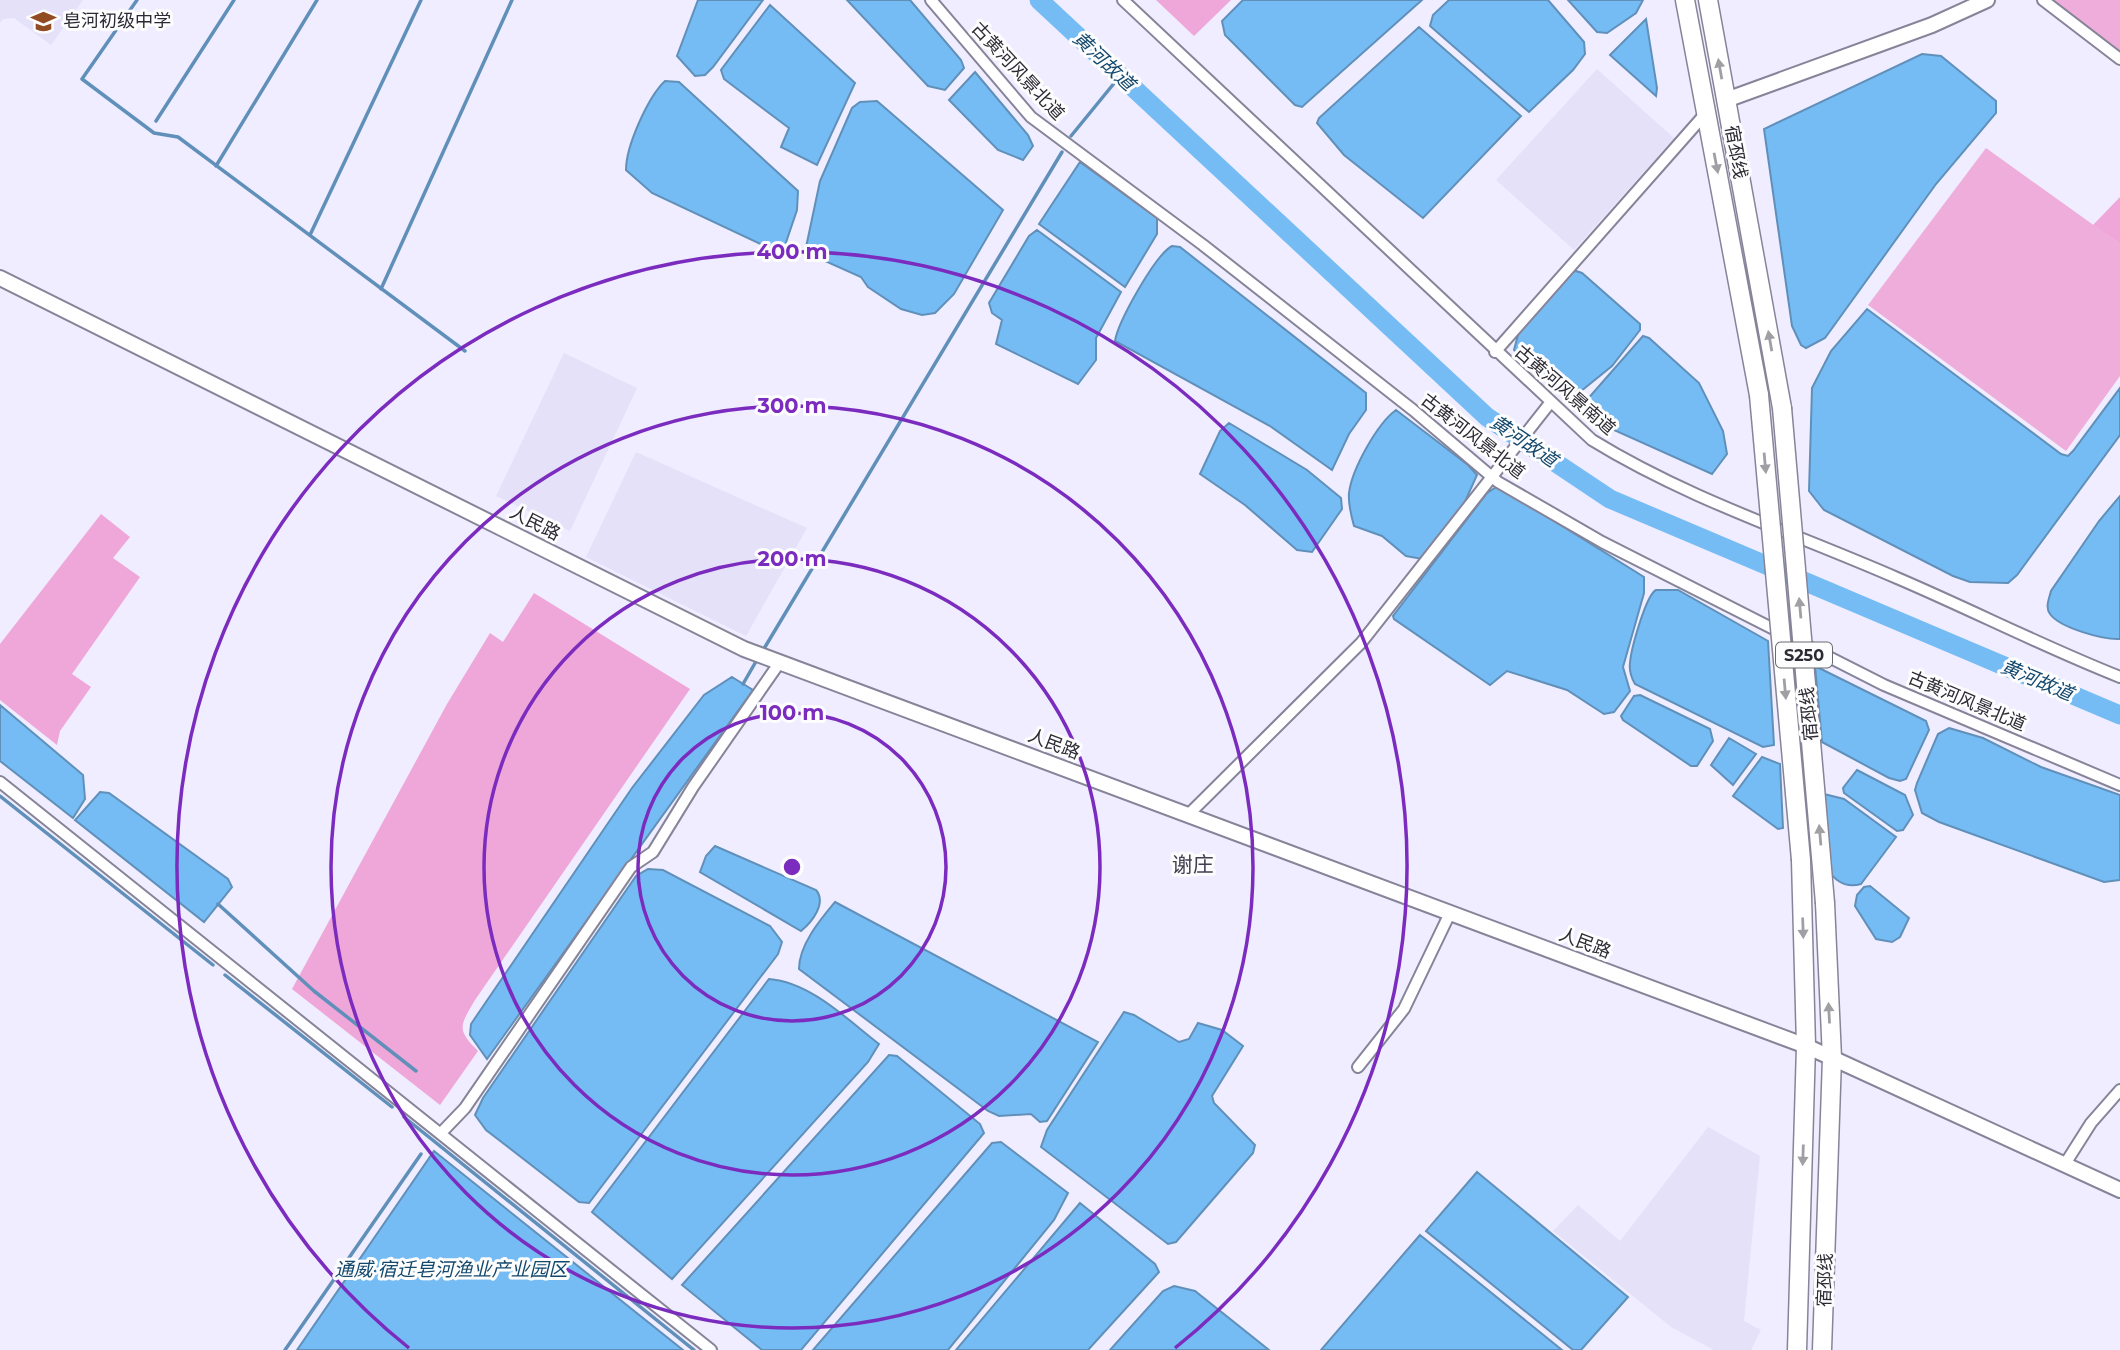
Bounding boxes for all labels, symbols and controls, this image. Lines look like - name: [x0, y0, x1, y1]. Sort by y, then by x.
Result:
- school or university icon: 皂河初级中学: [29, 7, 57, 35]
- place label: 皂河初级中学: [63, 10, 171, 32]
- street label: 古黄河风景北道: [967, 17, 1069, 125]
- water label: 黄河故道: [1068, 27, 1142, 97]
- one-way arrow: [1715, 58, 1726, 80]
- street label: 宿邳线: [1720, 124, 1752, 180]
- one-way arrow: [1710, 152, 1721, 174]
- text: 400 m: [757, 239, 827, 264]
- one-way arrow: [1764, 330, 1775, 352]
- street label: 古黄河风景南道: [1510, 340, 1620, 440]
- street label: 古黄河风景北道: [1417, 389, 1529, 483]
- text: 300 m: [757, 393, 826, 418]
- water label: 黄河故道: [1486, 410, 1564, 473]
- one-way arrow: [1760, 452, 1771, 474]
- street label: 人民路: [506, 501, 564, 545]
- text: 200 m: [758, 546, 826, 571]
- one-way arrow: [1794, 597, 1805, 619]
- road number: S250: [1776, 642, 1832, 668]
- water label: 黄河故道: [1998, 655, 2079, 707]
- street label: 古黄河风景北道: [1905, 666, 2029, 736]
- one-way arrow: [1780, 679, 1791, 701]
- street label: 宿邳线: [1796, 686, 1822, 742]
- text: 100 m: [760, 700, 824, 725]
- street label: 人民路: [1025, 724, 1083, 764]
- one-way arrow: [1814, 823, 1825, 845]
- district label: 谢庄: [1172, 852, 1214, 877]
- centre of rings: [780, 855, 804, 879]
- one-way arrow: [1797, 917, 1808, 939]
- street label: 人民路: [1556, 923, 1614, 963]
- one-way arrow: [1823, 1001, 1834, 1023]
- one-way arrow: [1797, 1145, 1809, 1167]
- street label: 宿邳线: [1813, 1253, 1837, 1307]
- water label: 通威·宿迁皂河渔业产业园区: [335, 1258, 570, 1281]

